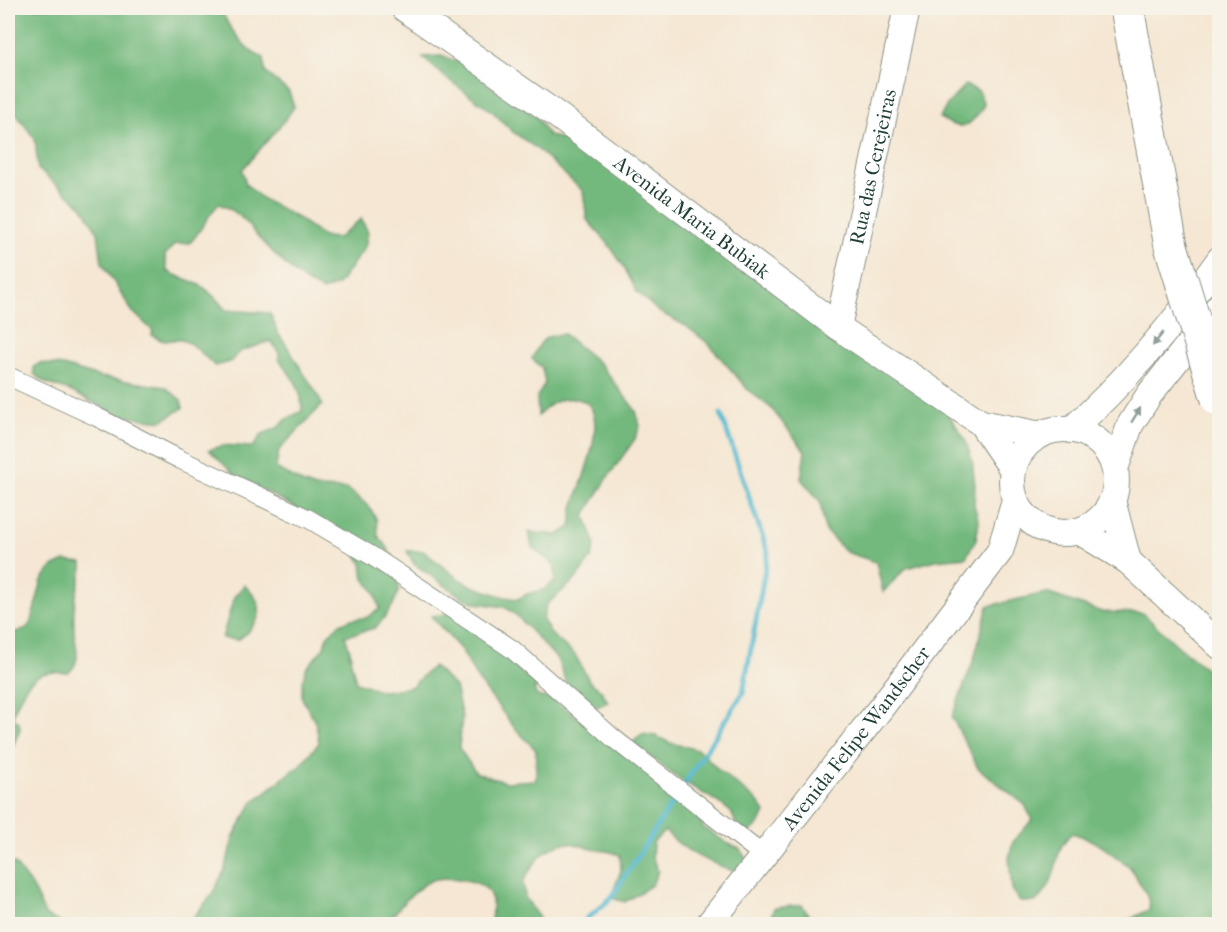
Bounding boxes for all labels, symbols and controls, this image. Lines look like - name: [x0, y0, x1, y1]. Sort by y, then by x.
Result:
- street label: Rua das Cerejeiras: [845, 87, 901, 247]
- street label: Avenida Maria Bubiak: [608, 151, 775, 284]
- one-way arrow: [1153, 331, 1165, 346]
- one-way arrow: [1131, 407, 1142, 423]
- street label: Avenida Felipe Wandscher: [777, 642, 936, 835]

